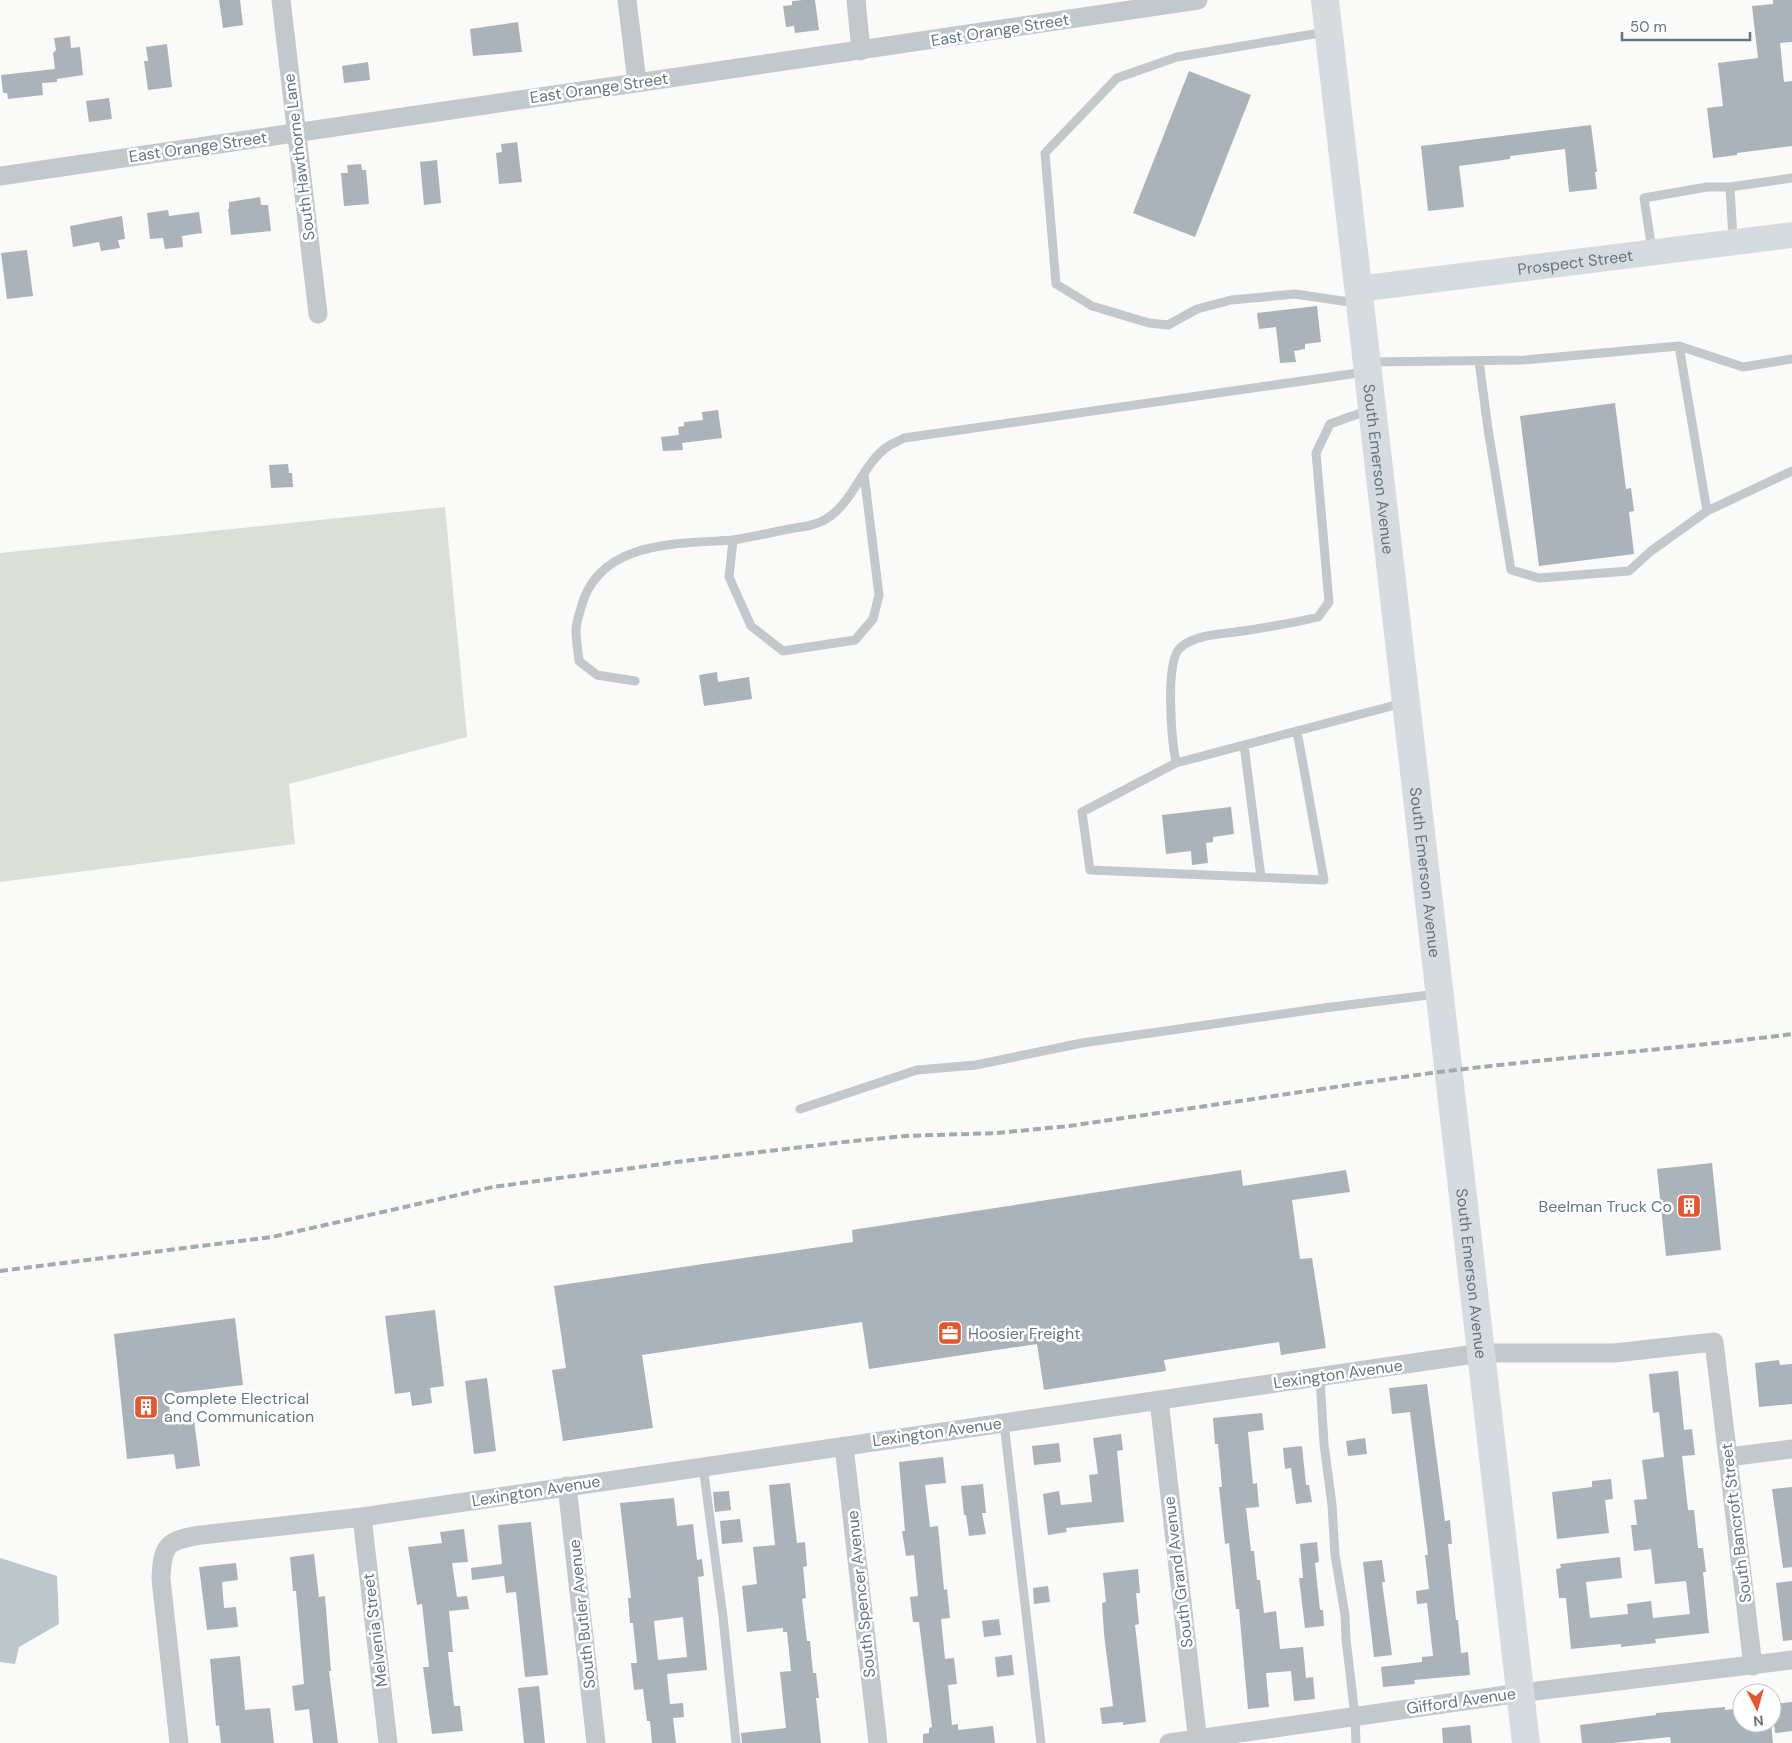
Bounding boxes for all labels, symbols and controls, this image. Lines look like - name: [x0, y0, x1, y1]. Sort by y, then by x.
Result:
- street label: East Orange Street: [929, 9, 1071, 51]
- scale bar: [1622, 10, 1750, 42]
- text: 50 m: [1630, 17, 1667, 37]
- street label: East Orange Street: [528, 68, 670, 108]
- street label: South Hawthorne Lane: [278, 72, 320, 242]
- street label: East Orange Street: [127, 127, 269, 167]
- street label: Prospect Street: [1516, 244, 1634, 280]
- street label: South Emerson Avenue: [1359, 383, 1399, 555]
- street label: South Emerson Avenue: [1405, 786, 1446, 959]
- street label: South Emerson Avenue: [1452, 1187, 1492, 1360]
- building icon: Beelman Truck Co: [1676, 1193, 1702, 1219]
- place label: Beelman Truck Co: [1539, 1196, 1672, 1217]
- office icon: Hoosier Freight: [937, 1320, 963, 1346]
- place label: Hoosier Freight: [968, 1323, 1081, 1344]
- street label: Lexington Avenue: [1272, 1355, 1404, 1393]
- place label: Complete Electrical and Communication: [164, 1388, 314, 1427]
- building icon: Complete Electrical and Communication: [133, 1394, 159, 1420]
- street label: Lexington Avenue: [871, 1413, 1003, 1451]
- street label: South Bancroft Street: [1716, 1442, 1756, 1604]
- street label: Lexington Avenue: [470, 1470, 602, 1512]
- street label: South Grand Avenue: [1158, 1495, 1198, 1649]
- street label: South Spencer Avenue: [842, 1509, 880, 1679]
- street label: South Butler Avenue: [564, 1538, 600, 1690]
- street label: Melvenia Street: [358, 1572, 392, 1688]
- street label: Gifford Avenue: [1405, 1683, 1517, 1719]
- north arrow: [1732, 1683, 1782, 1733]
- text: N: [1752, 1711, 1764, 1730]

